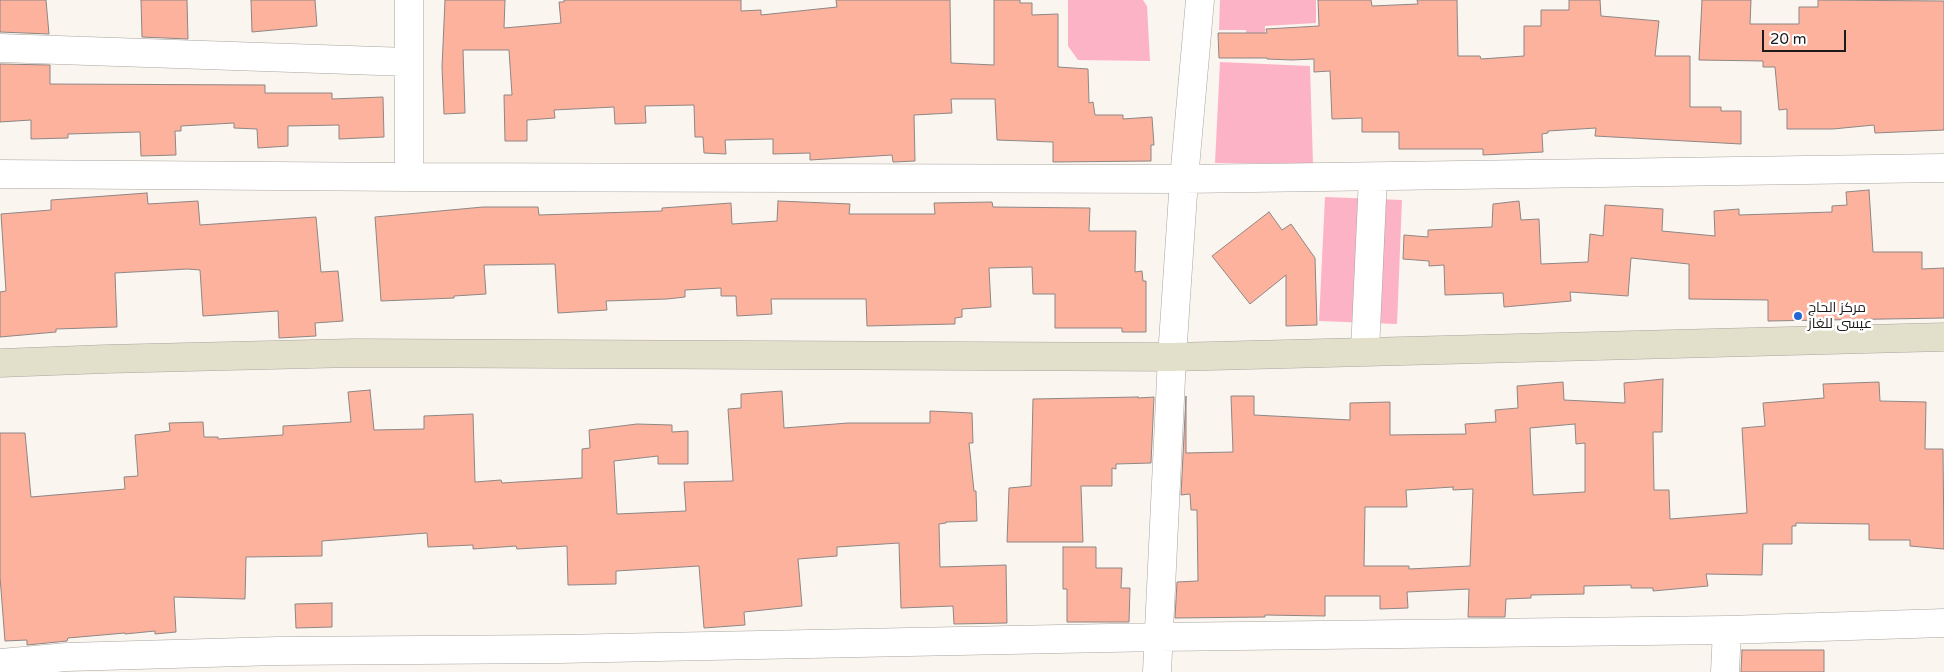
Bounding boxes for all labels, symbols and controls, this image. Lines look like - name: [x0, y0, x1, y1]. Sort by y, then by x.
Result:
- scale bar: [1764, 20, 1848, 52]
- text: 20 m: [1770, 30, 1807, 48]
- place label: مركز الحاج عيسى للغاز: [1808, 300, 1872, 332]
- marker: مركز الحاج عيسى للغاز: [1792, 310, 1804, 322]

